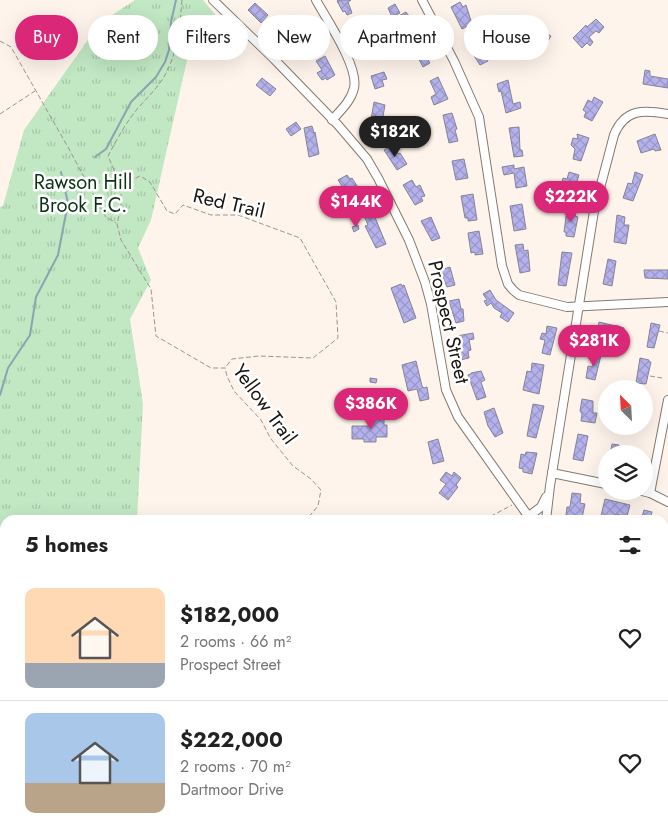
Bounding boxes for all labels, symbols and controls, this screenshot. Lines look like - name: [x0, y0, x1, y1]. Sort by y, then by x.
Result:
- chip: Buy: [15, 15, 78, 60]
- chip: Rent: [88, 15, 158, 60]
- chip: Filters: [168, 15, 248, 60]
- chip: New: [258, 15, 330, 60]
- chip: Apartment: [340, 15, 454, 60]
- chip: House: [464, 15, 549, 60]
- pin: $182K: [360, 116, 430, 158]
- text: $182K: [370, 120, 420, 143]
- park label: Rawson Hill Brook F.C.: [34, 168, 132, 220]
- pin: $222K: [536, 180, 606, 223]
- street label: Red Trail: [190, 181, 268, 226]
- text: $222K: [545, 185, 597, 208]
- pin: $144K: [321, 186, 391, 228]
- text: $144K: [330, 190, 382, 213]
- street label: Prospect Street: [420, 258, 477, 387]
- pin: $281K: [559, 324, 629, 367]
- text: $281K: [569, 329, 619, 352]
- street label: Yellow Trail: [226, 358, 304, 450]
- north arrow: [598, 380, 652, 435]
- map controls: [598, 380, 653, 500]
- pin: $386K: [336, 388, 406, 430]
- text: $386K: [345, 392, 397, 415]
- button: layers: [598, 445, 653, 500]
- text: 5 homes: [25, 530, 108, 560]
- icon: filters: [616, 531, 644, 559]
- text: $182,000: [180, 600, 279, 630]
- icon: home: [65, 608, 125, 668]
- icon: heart: [616, 624, 644, 652]
- text: 2 rooms · 66 m²: [180, 630, 291, 653]
- text: Prospect Street: [180, 653, 281, 676]
- text: $222,000: [180, 725, 283, 755]
- icon: home: [65, 733, 125, 793]
- icon: heart: [616, 749, 644, 777]
- text: 2 rooms · 70 m²: [180, 755, 291, 778]
- text: Dartmoor Drive: [180, 778, 284, 801]

